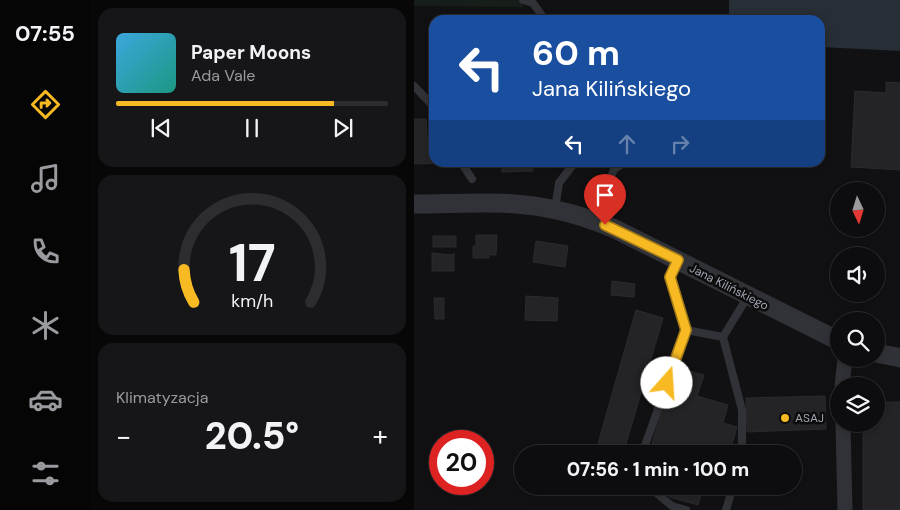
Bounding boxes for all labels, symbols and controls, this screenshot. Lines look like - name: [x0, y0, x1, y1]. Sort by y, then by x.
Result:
- text: 07:55: [15, 19, 75, 48]
- text: 60 m: [532, 30, 620, 76]
- icon: left: [449, 35, 514, 100]
- text: Paper Moons: [191, 40, 311, 65]
- text: Ada Vale: [191, 65, 255, 86]
- text: Jana Kilińskiego: [532, 74, 691, 103]
- icon: directions: [28, 87, 63, 122]
- icon: previous: [147, 114, 175, 142]
- icon: pause: [238, 114, 266, 142]
- icon: next: [329, 114, 357, 142]
- icon: left: [560, 130, 588, 158]
- icon: ahead: [613, 130, 641, 158]
- icon: right: [666, 130, 694, 158]
- icon: music: [28, 161, 63, 196]
- pin: [584, 174, 626, 225]
- icon: arrive: [591, 181, 619, 209]
- north arrow: [830, 182, 885, 238]
- map controls: [830, 182, 885, 432]
- text: 17: [229, 229, 275, 297]
- icon: phone: [28, 234, 63, 269]
- button: sound: [830, 247, 885, 302]
- street label: Jana Kilińskiego: [687, 260, 771, 314]
- text: km/h: [231, 289, 273, 313]
- icon: climate: [28, 308, 63, 343]
- button: search: [830, 312, 885, 367]
- position arrow: [640, 356, 692, 408]
- button: layers: [830, 377, 885, 432]
- icon: car: [28, 382, 63, 417]
- text: Klimatyzacja: [116, 387, 208, 408]
- place label: ASAJ: [795, 410, 824, 426]
- text: 20.5°: [205, 411, 299, 461]
- marker: ASAJ: [779, 412, 791, 424]
- text: −: [116, 418, 131, 455]
- text: +: [373, 418, 388, 455]
- speed limit sign: 20: [429, 430, 494, 495]
- icon: filters: [28, 456, 63, 491]
- text: 07:56 · 1 min · 100 m: [567, 457, 749, 482]

